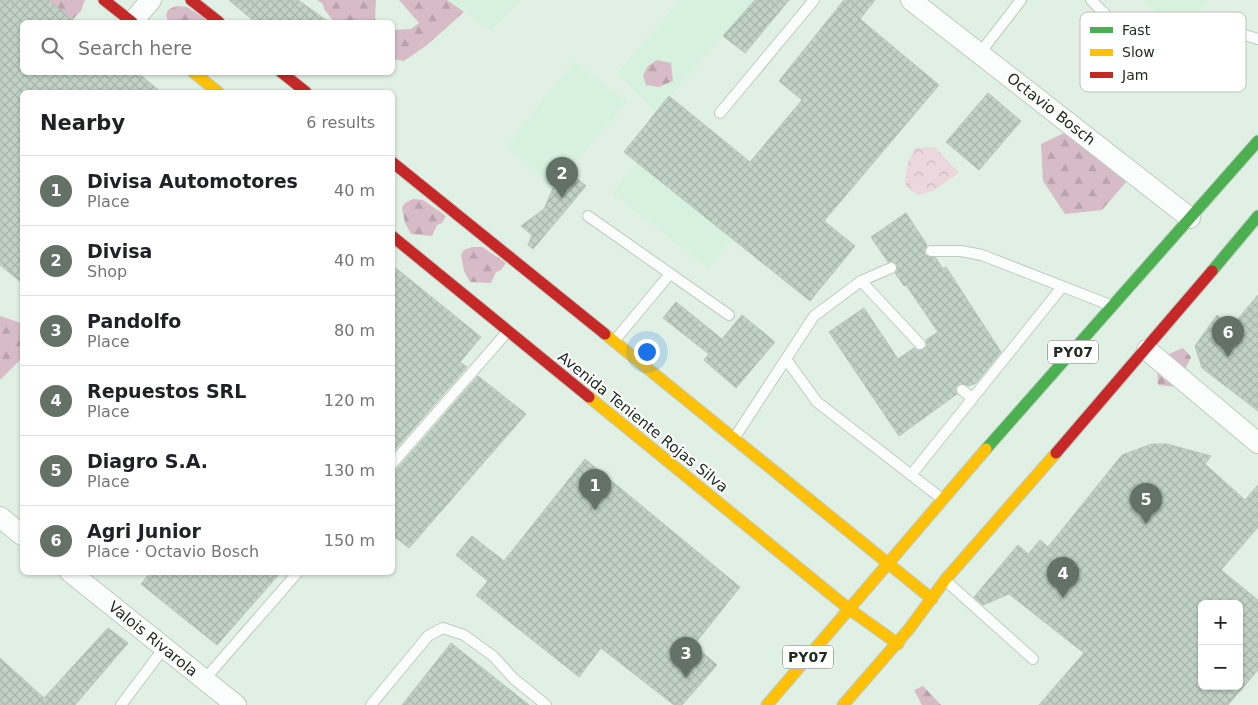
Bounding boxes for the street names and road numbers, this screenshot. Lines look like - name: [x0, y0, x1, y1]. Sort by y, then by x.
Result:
- street label: Octavio Bosch: [1003, 69, 1099, 149]
- road number: PY07: [1048, 341, 1098, 364]
- street label: Avenida Teniente Rojas Silva: [554, 348, 732, 496]
- street label: Valois Rivarola: [105, 598, 201, 680]
- road number: PY07: [783, 646, 833, 669]

